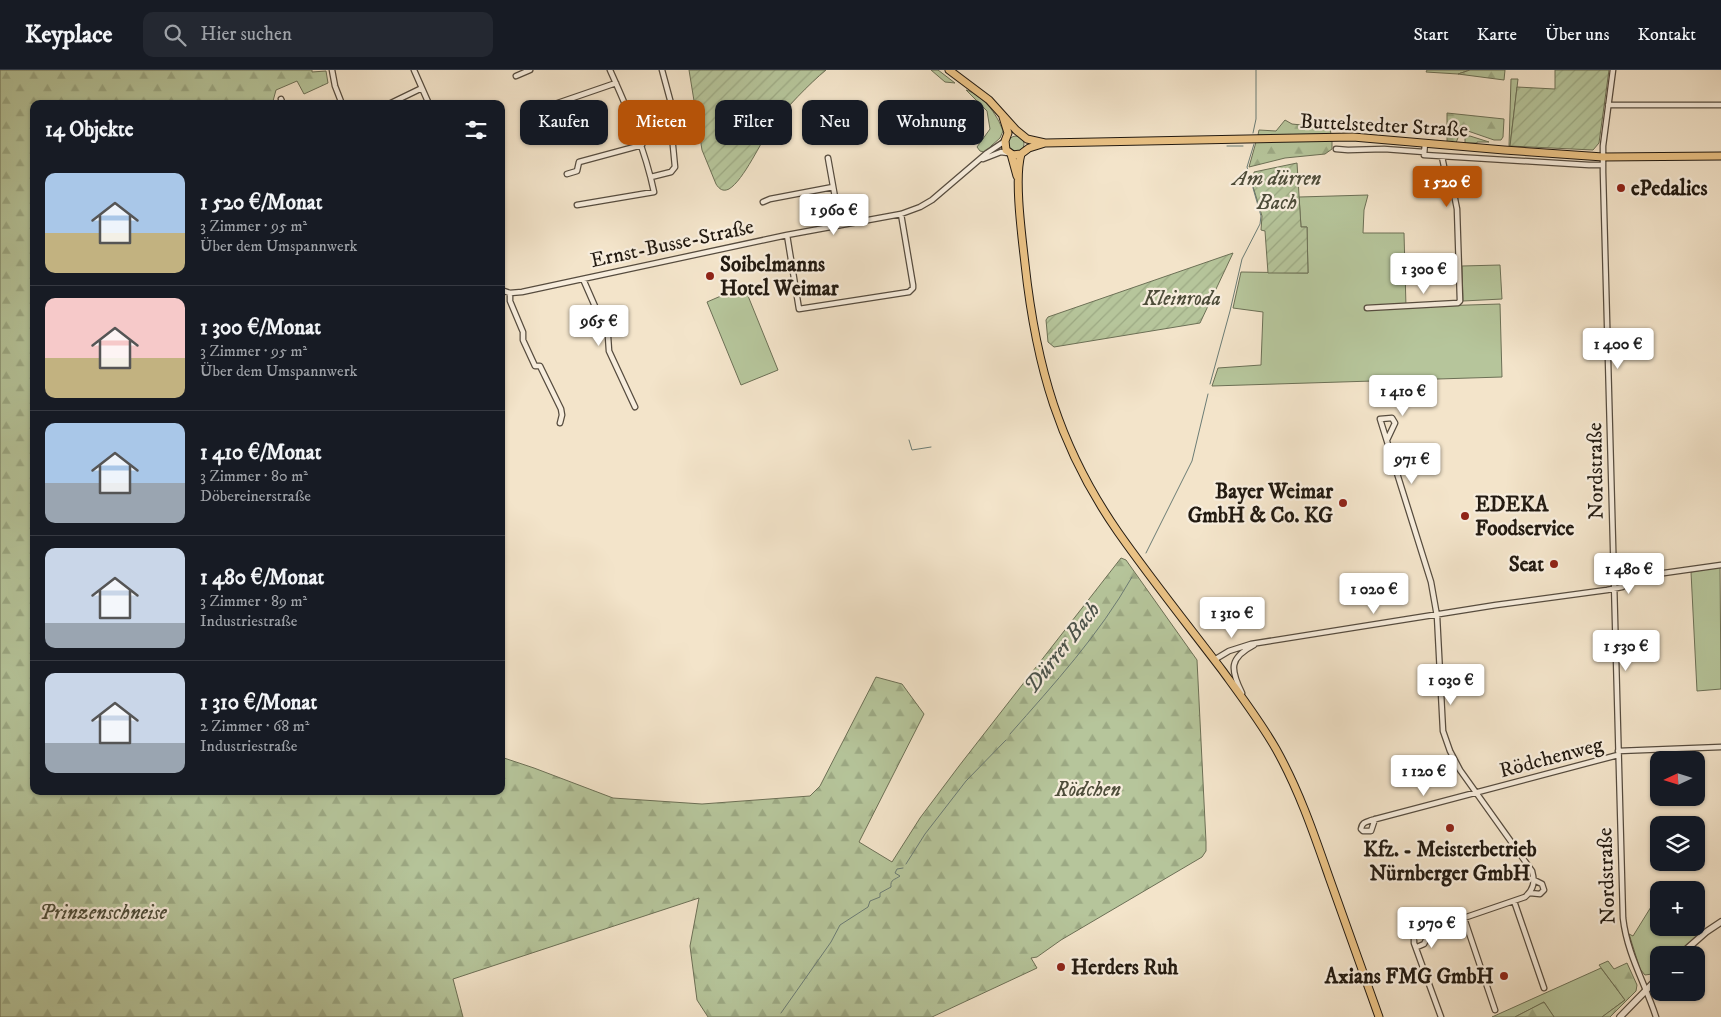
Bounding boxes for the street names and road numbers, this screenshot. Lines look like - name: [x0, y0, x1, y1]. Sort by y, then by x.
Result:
- street label: Buttelstedter Straße: [1299, 109, 1469, 143]
- street label: Ernst-Busse-Straße: [588, 214, 757, 274]
- street label: Nordstraße: [1582, 422, 1610, 520]
- street label: Rödchenweg: [1496, 731, 1607, 784]
- street label: Nordstraße: [1592, 827, 1622, 925]

